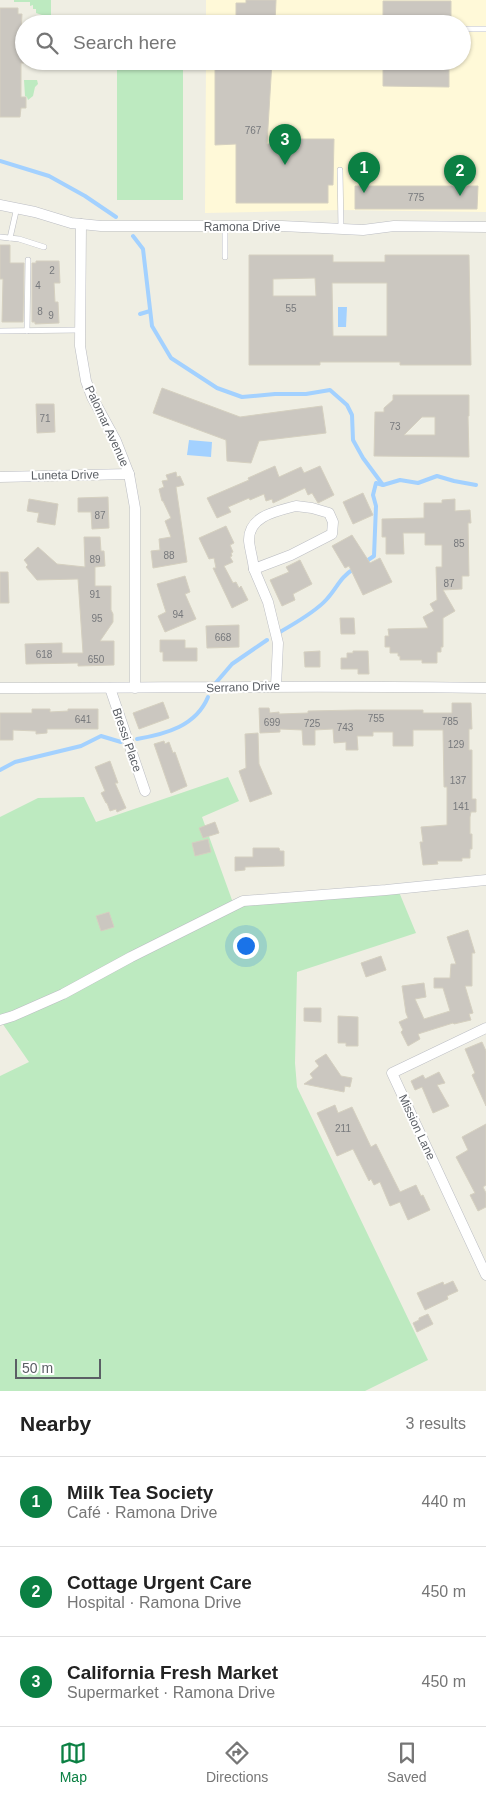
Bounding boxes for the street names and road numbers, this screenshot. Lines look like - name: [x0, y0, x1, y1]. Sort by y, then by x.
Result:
- street label: Ramona Drive: [204, 220, 281, 234]
- street label: Palomar Avenue: [82, 383, 132, 469]
- street label: Luneta Drive: [31, 467, 99, 483]
- street label: Serrano Drive: [206, 679, 281, 695]
- street label: Bressi Place: [110, 706, 145, 774]
- street label: Mission Lane: [396, 1092, 438, 1162]

